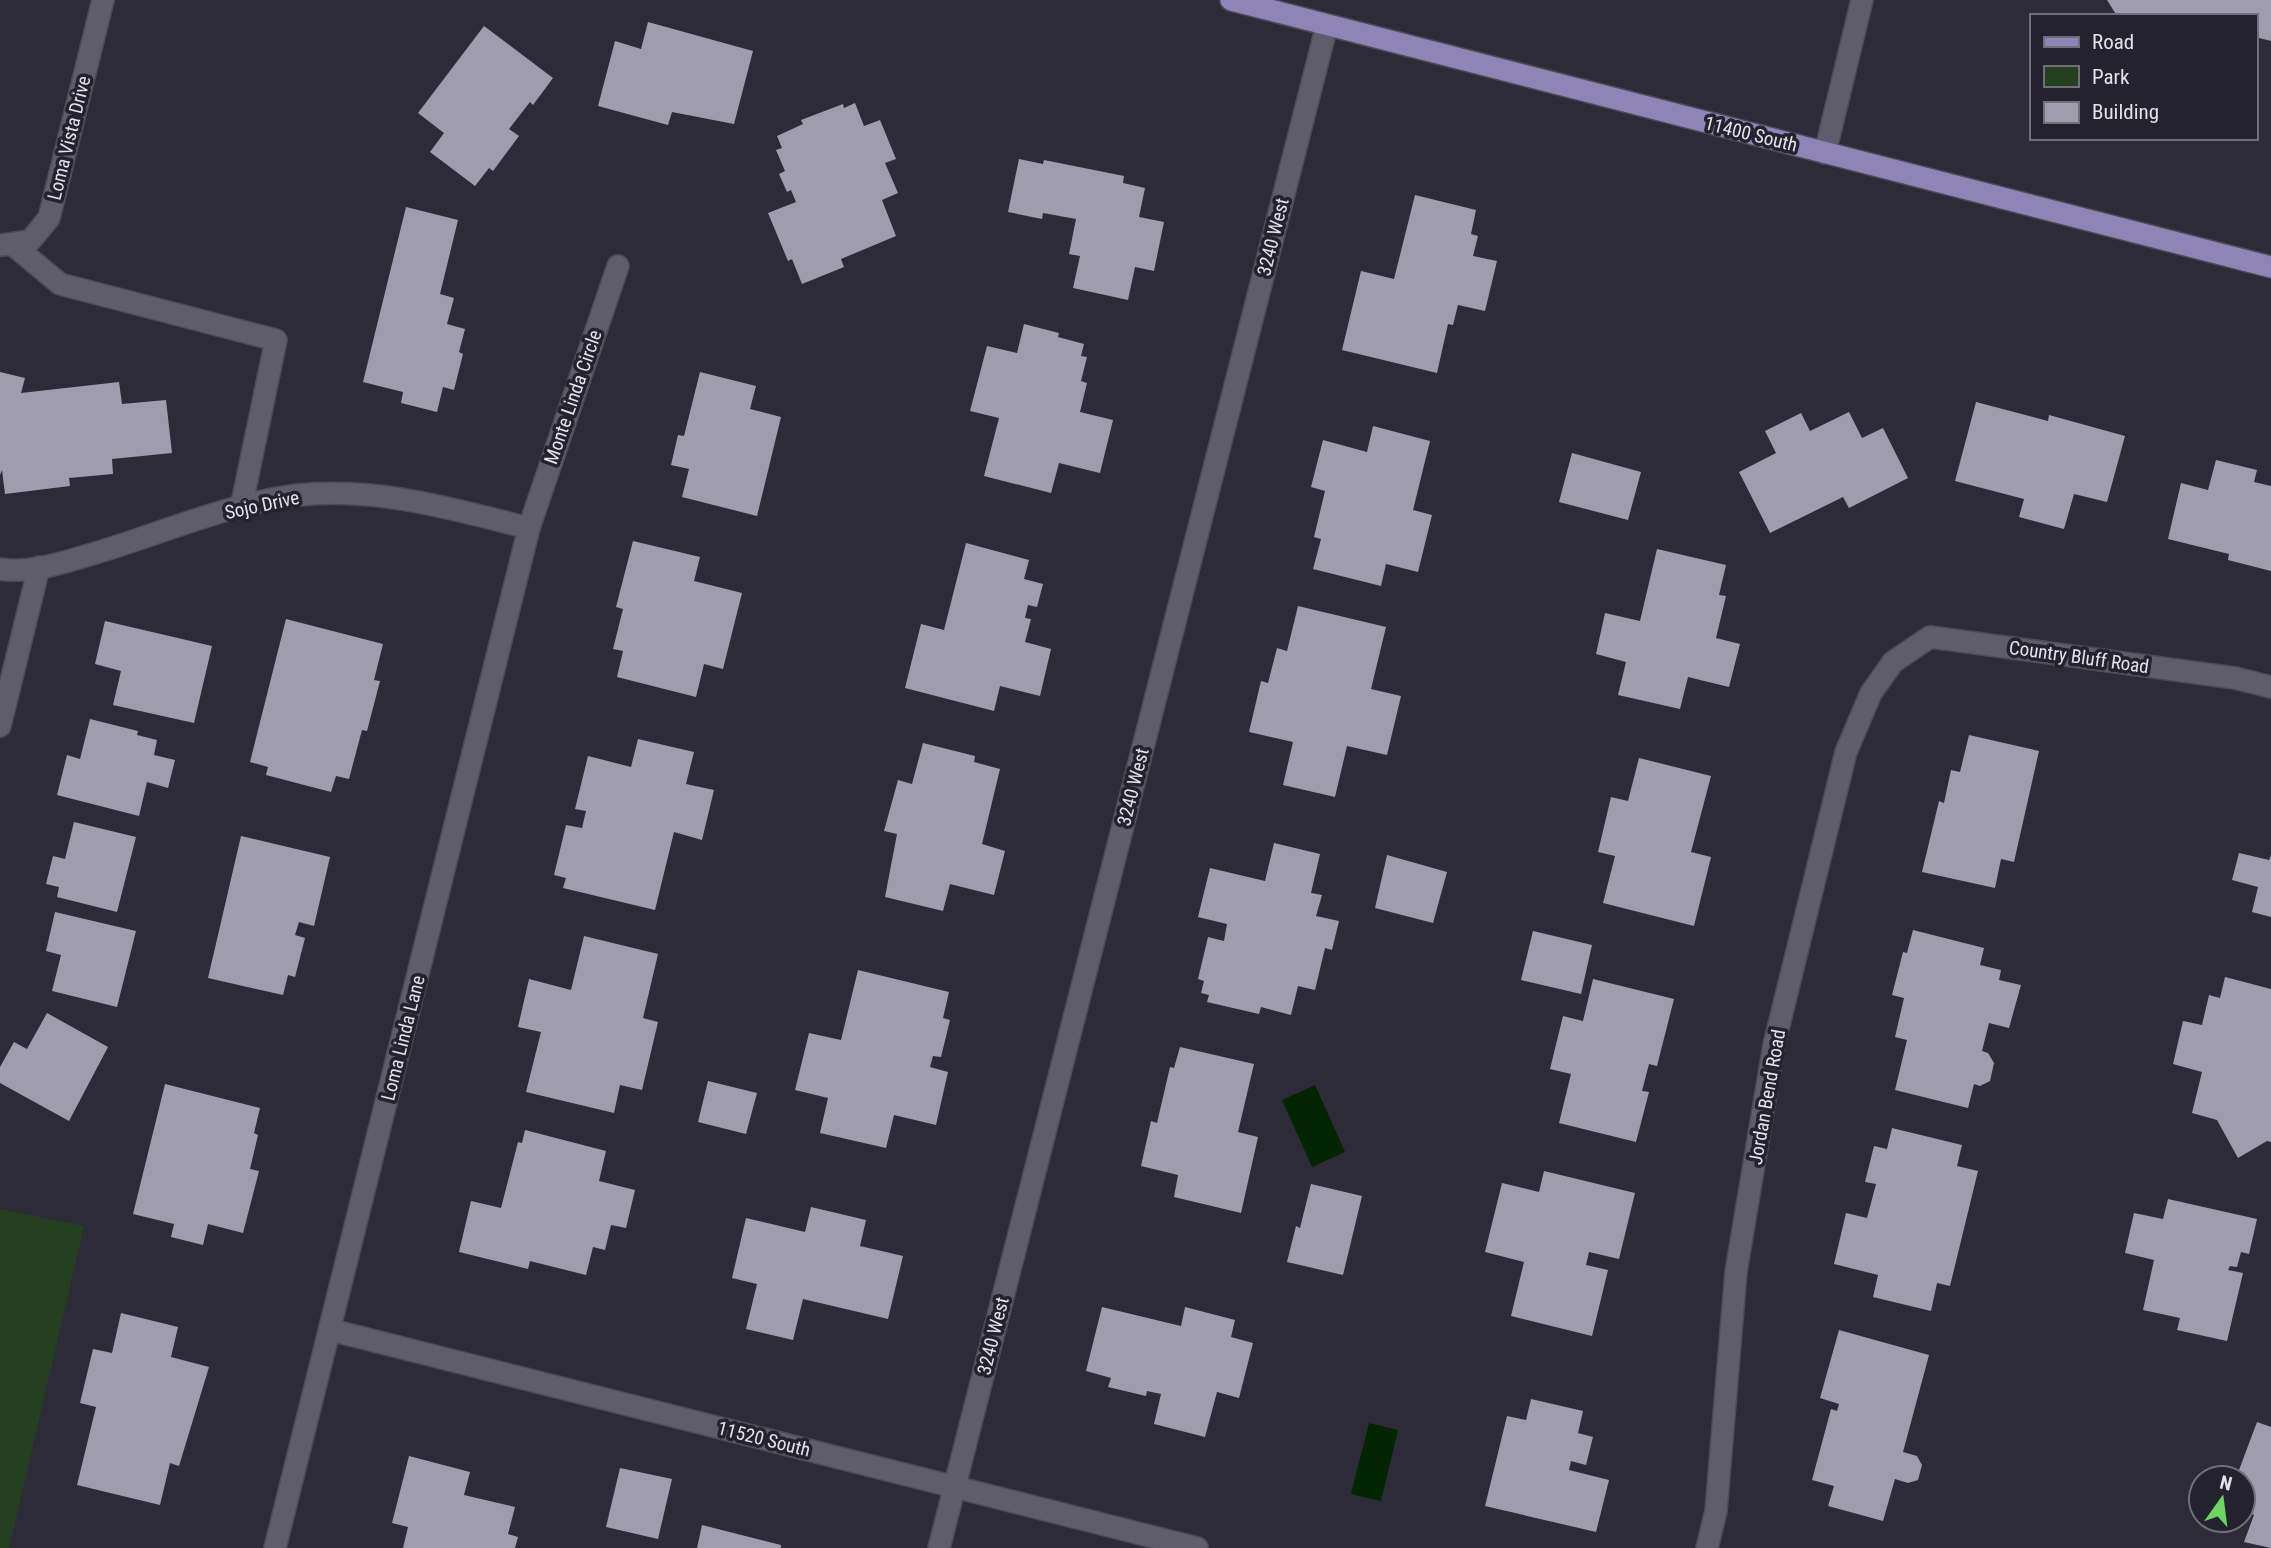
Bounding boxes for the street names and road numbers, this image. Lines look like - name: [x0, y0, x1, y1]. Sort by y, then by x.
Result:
- street label: Loma Vista Drive: [42, 74, 96, 202]
- street label: 11400 South: [1702, 111, 1800, 157]
- street label: 3240 West: [1252, 196, 1294, 278]
- street label: Monte Linda Circle: [539, 327, 607, 467]
- street label: Sojo Drive: [223, 486, 301, 524]
- street label: Country Bluff Road: [2008, 636, 2150, 678]
- street label: 3240 West: [1112, 746, 1154, 828]
- street label: Loma Linda Lane: [376, 973, 430, 1103]
- street label: Jordan Bend Road: [1744, 1028, 1790, 1166]
- street label: 3240 West: [972, 1295, 1014, 1377]
- street label: 11520 South: [715, 1416, 813, 1462]

